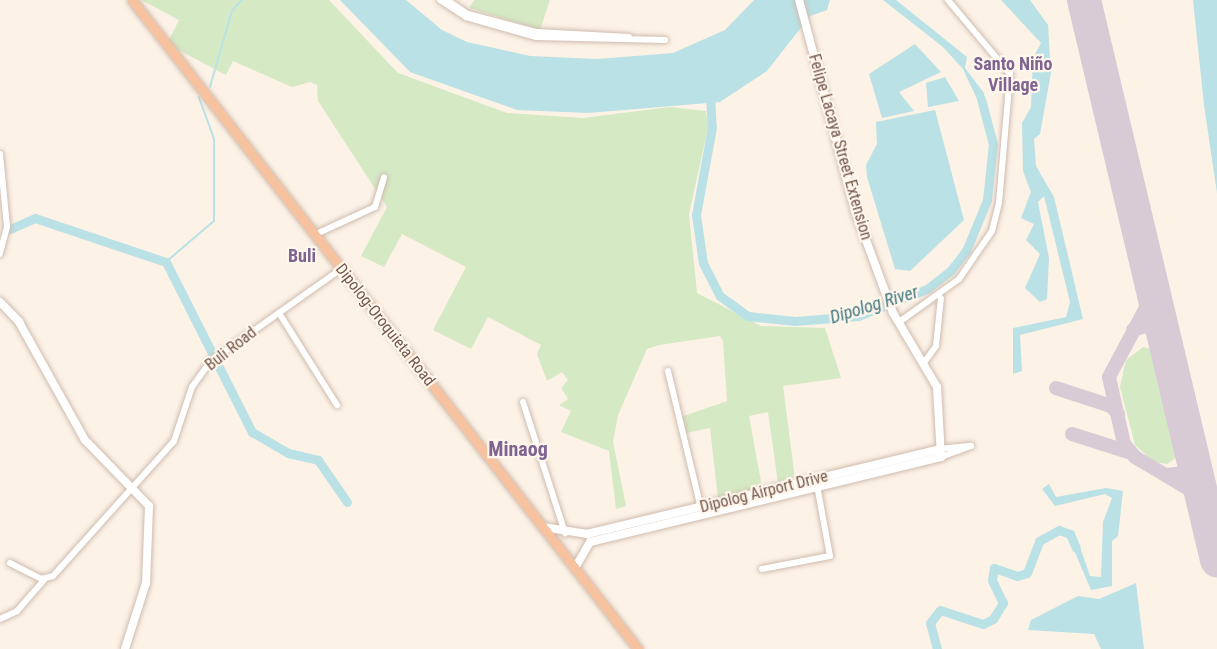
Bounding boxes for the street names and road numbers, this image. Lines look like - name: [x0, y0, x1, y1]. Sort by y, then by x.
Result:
- street label: Felipe Lacaya Street Extension: [804, 52, 876, 242]
- street label: Dipolog-Oroquieta Road: [331, 260, 439, 390]
- street label: Buli Road: [202, 323, 260, 375]
- street label: Dipolog Airport Drive: [698, 467, 830, 517]

